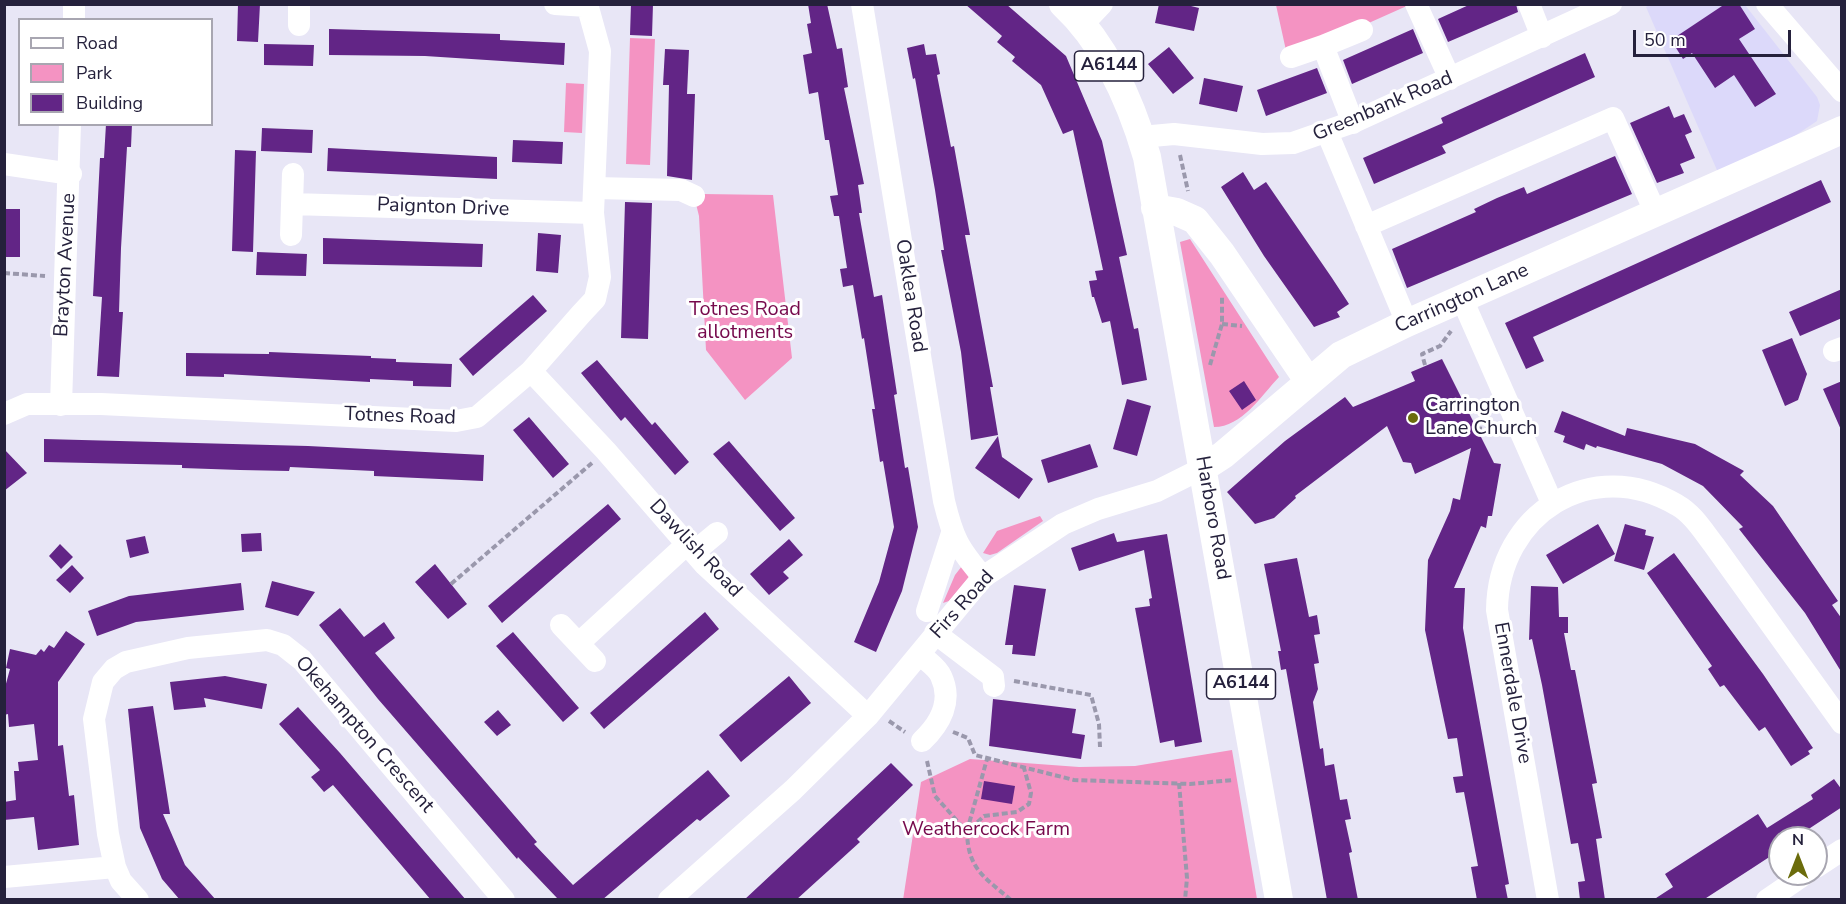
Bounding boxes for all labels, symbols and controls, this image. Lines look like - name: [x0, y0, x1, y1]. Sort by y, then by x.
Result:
- legend: [18, 18, 213, 126]
- scale bar: [1636, 18, 1794, 56]
- text: 50 m: [1644, 28, 1686, 52]
- text: Road: [76, 31, 118, 55]
- road number: A6144: [1074, 51, 1144, 81]
- text: Park: [76, 61, 112, 85]
- street label: Greenbank Road: [1310, 67, 1456, 147]
- text: Building: [76, 91, 143, 115]
- street label: Brayton Avenue: [50, 192, 82, 338]
- street label: Paignton Drive: [376, 194, 510, 222]
- street label: Oaklea Road: [889, 237, 931, 355]
- street label: Carrington Lane: [1391, 259, 1533, 339]
- park label: Totnes Road allotments: [689, 298, 801, 345]
- place label: Carrington Lane Church: [1425, 394, 1537, 441]
- street label: Totnes Road: [344, 403, 456, 431]
- marker: Carrington Lane Church: [1406, 411, 1420, 425]
- street label: Harboro Road: [1189, 454, 1235, 582]
- street label: Dawlish Road: [643, 495, 747, 603]
- street label: Firs Road: [926, 566, 1000, 644]
- street label: Ennerdale Drive: [1488, 620, 1536, 766]
- street label: Okehampton Crescent: [289, 652, 439, 818]
- road number: A6144: [1206, 669, 1276, 699]
- park label: Weathercock Farm: [902, 818, 1070, 842]
- north arrow: [1768, 826, 1828, 886]
- text: N: [1792, 829, 1804, 851]

